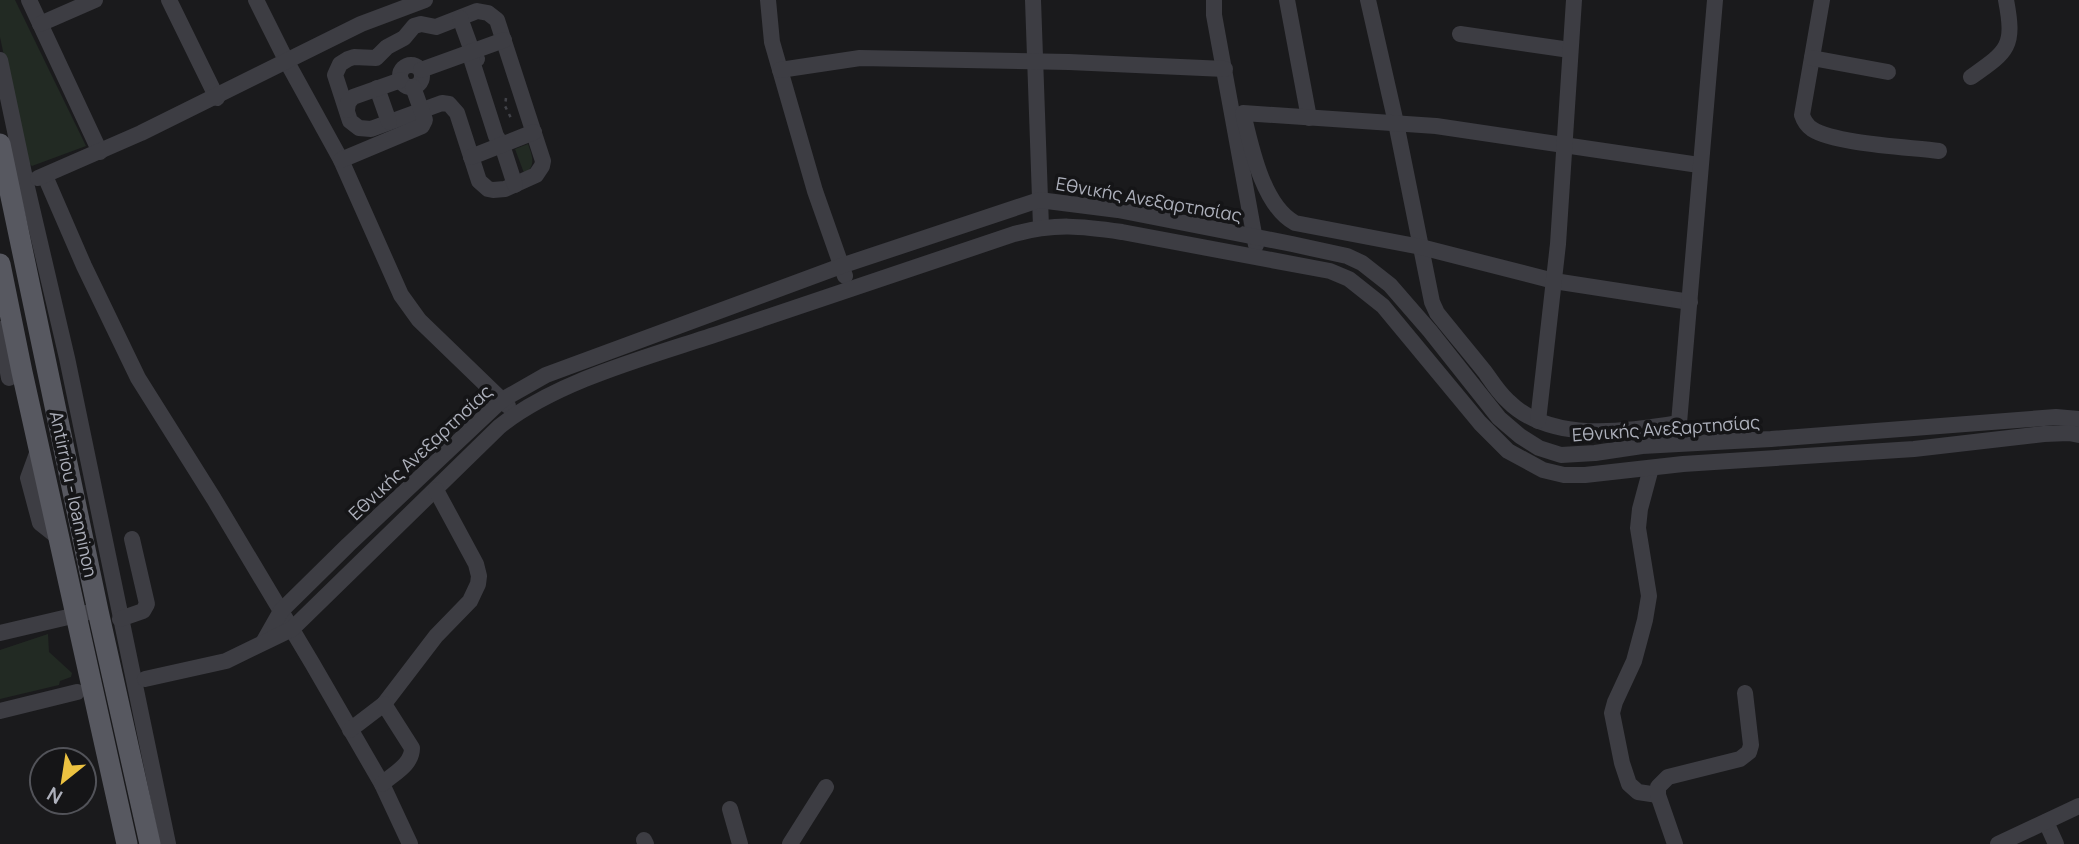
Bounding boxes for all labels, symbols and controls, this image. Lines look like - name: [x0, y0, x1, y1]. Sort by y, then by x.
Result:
- street label: Εθνικής Ανεξαρτησίας: [1054, 171, 1244, 227]
- street label: Εθνικής Ανεξαρτησίας: [343, 379, 497, 525]
- street label: Antirriou - Ioanninon: [45, 409, 103, 579]
- street label: Εθνικής Ανεξαρτησίας: [1571, 409, 1761, 447]
- north arrow: [28, 746, 98, 816]
- text: N: [42, 781, 67, 810]

